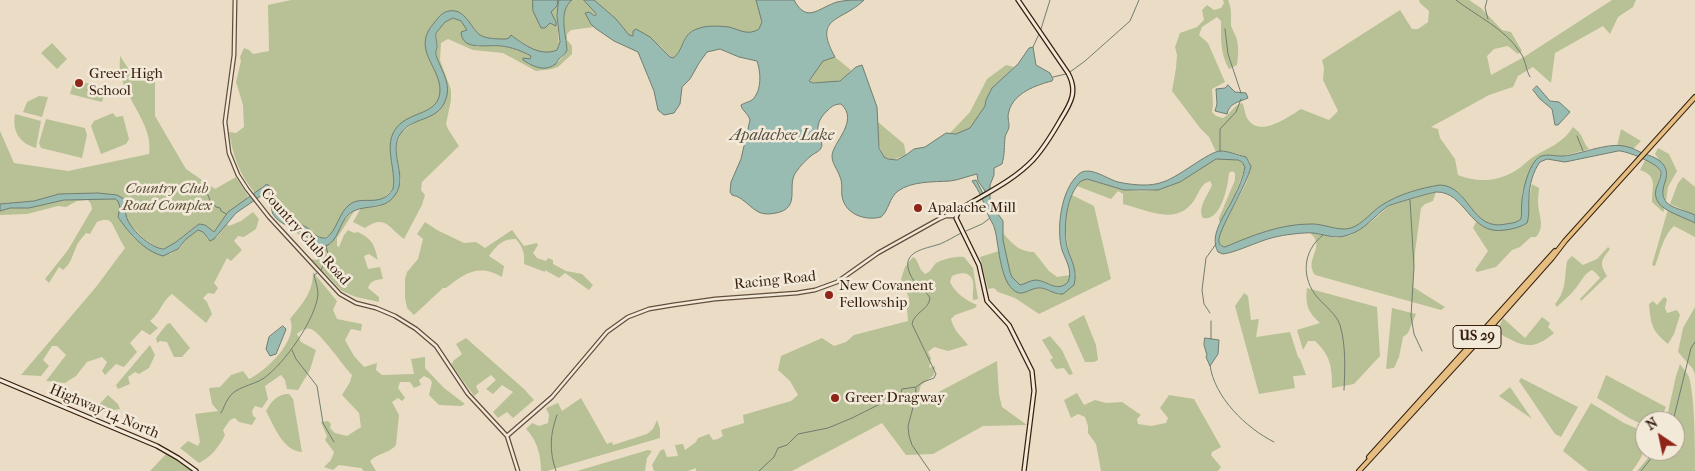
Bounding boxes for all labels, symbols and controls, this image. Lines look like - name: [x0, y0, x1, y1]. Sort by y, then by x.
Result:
- place label: Greer High School: [89, 65, 163, 100]
- marker: Greer High School: [73, 77, 85, 89]
- water label: Apalachee Lake: [730, 126, 834, 146]
- park label: Country Club Road Complex: [122, 180, 212, 215]
- street label: Country Club Road: [257, 185, 353, 289]
- place label: Apalache Mill: [928, 199, 1016, 217]
- marker: Apalache Mill: [912, 202, 924, 214]
- street label: Racing Road: [733, 268, 817, 294]
- place label: New Covanent Fellowship: [839, 277, 934, 312]
- marker: New Covanent Fellowship: [823, 289, 835, 301]
- road number: US 29: [1453, 326, 1501, 348]
- street label: Highway 14 North: [46, 381, 162, 443]
- place label: Greer Dragway: [845, 389, 945, 407]
- marker: Greer Dragway: [829, 392, 841, 404]
- north arrow: [1635, 411, 1685, 461]
- text: N: [1643, 414, 1661, 434]

